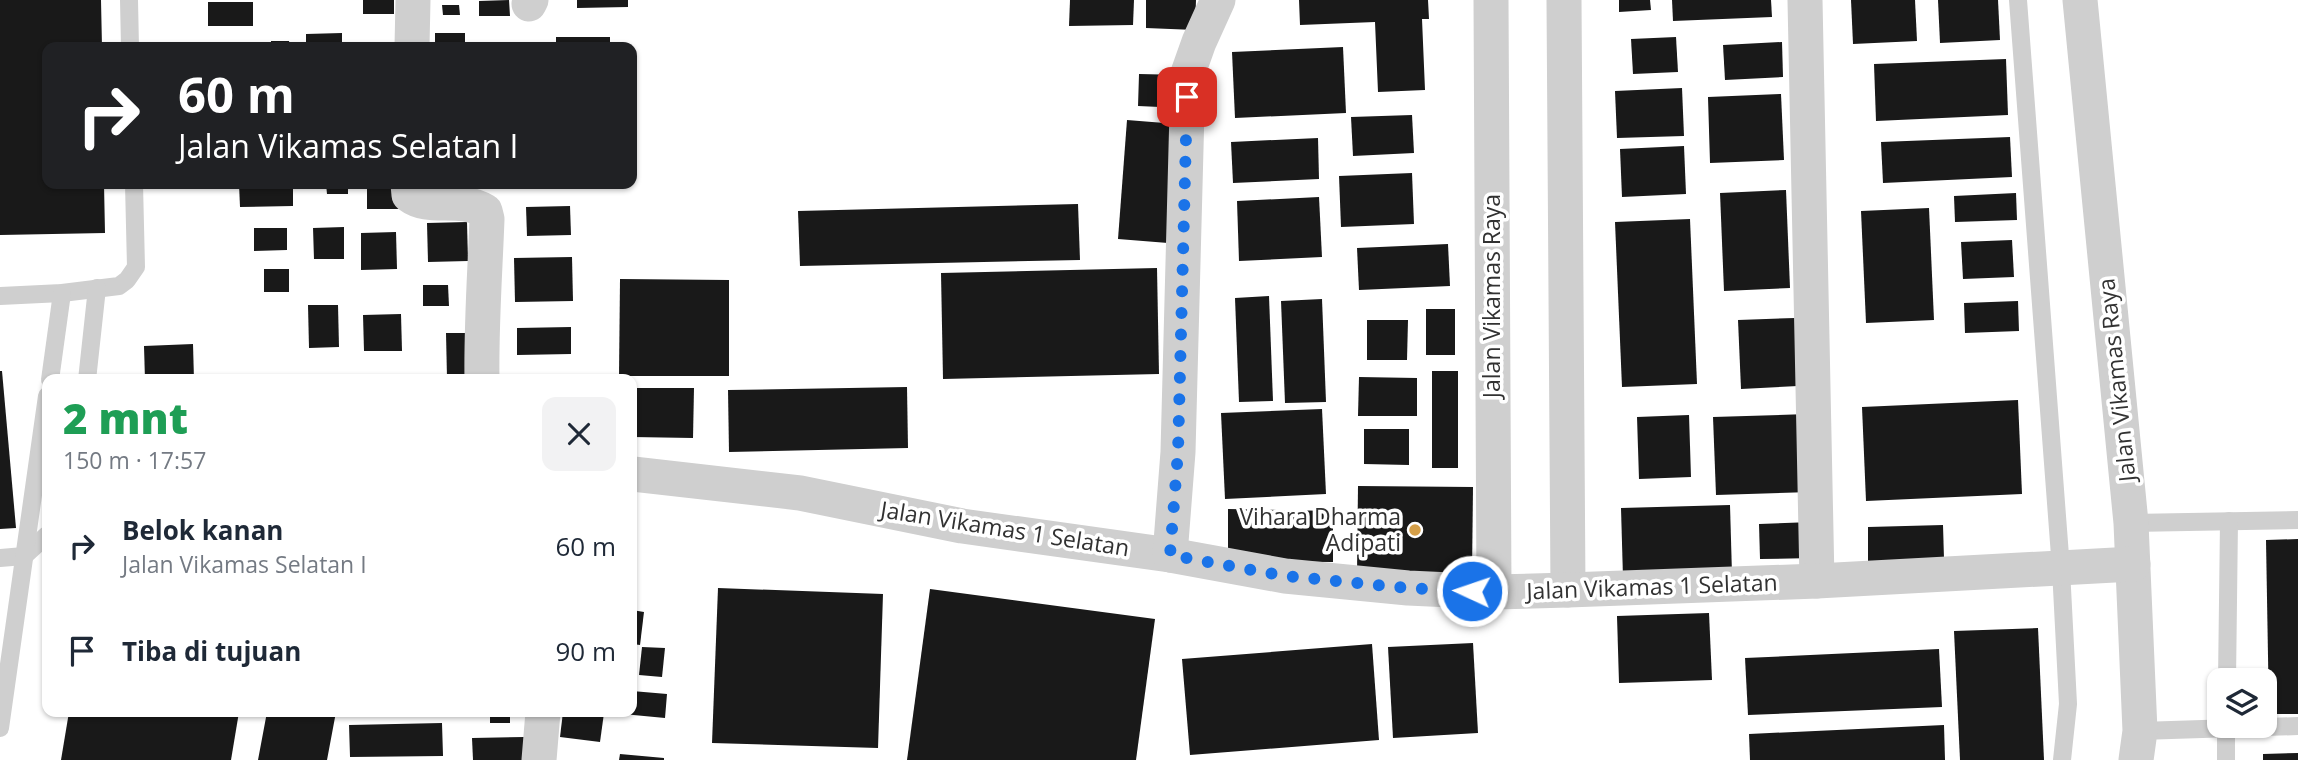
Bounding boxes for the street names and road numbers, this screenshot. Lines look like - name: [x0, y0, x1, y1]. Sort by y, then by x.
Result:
- street label: Jalan Vikamas Raya: [1475, 194, 1507, 400]
- street label: Jalan Vikamas Raya: [2089, 277, 2143, 485]
- street label: Jalan Vikamas 1 Selatan: [877, 492, 1132, 563]
- street label: Jalan Vikamas 1 Selatan: [1524, 566, 1778, 606]

